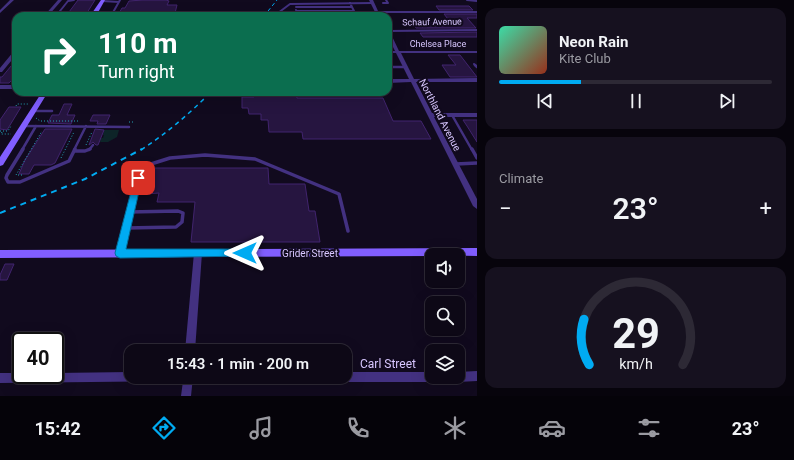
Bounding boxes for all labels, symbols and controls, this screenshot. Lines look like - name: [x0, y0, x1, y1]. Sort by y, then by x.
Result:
- street label: Schauf Avenue: [402, 16, 462, 28]
- text: 110 m: [98, 27, 177, 60]
- icon: right: [32, 28, 84, 80]
- text: Neon Rain: [559, 33, 628, 51]
- street label: Chelsea Place: [410, 39, 467, 49]
- text: Kite Club: [559, 51, 611, 66]
- text: Turn right: [98, 61, 175, 82]
- street label: Northland Avenue: [417, 77, 463, 153]
- icon: previous: [534, 90, 556, 112]
- icon: pause: [625, 90, 647, 112]
- icon: next: [716, 90, 738, 112]
- pin: [121, 161, 155, 195]
- icon: arrive: [127, 167, 149, 189]
- text: Climate: [499, 171, 543, 186]
- text: 23°: [613, 191, 658, 226]
- text: −: [499, 196, 512, 221]
- text: +: [760, 196, 772, 221]
- position arrow: [224, 232, 266, 274]
- street label: Grider Street: [282, 248, 338, 259]
- map controls: [425, 248, 465, 384]
- button: sound: [425, 248, 465, 288]
- button: search: [425, 296, 465, 336]
- text: 29: [612, 309, 659, 358]
- speed limit sign: 40: [12, 332, 64, 384]
- button: layers: [425, 344, 465, 384]
- text: 15:43 · 1 min · 200 m: [167, 355, 309, 373]
- text: km/h: [619, 356, 652, 372]
- street label: Carl Street: [360, 357, 416, 371]
- icon: directions: [150, 414, 178, 442]
- icon: music: [247, 414, 275, 442]
- icon: phone: [344, 414, 372, 442]
- icon: climate: [441, 414, 469, 442]
- icon: car: [538, 414, 566, 442]
- icon: filters: [635, 414, 663, 442]
- text: 15:42: [34, 418, 81, 439]
- text: 23°: [732, 418, 759, 439]

